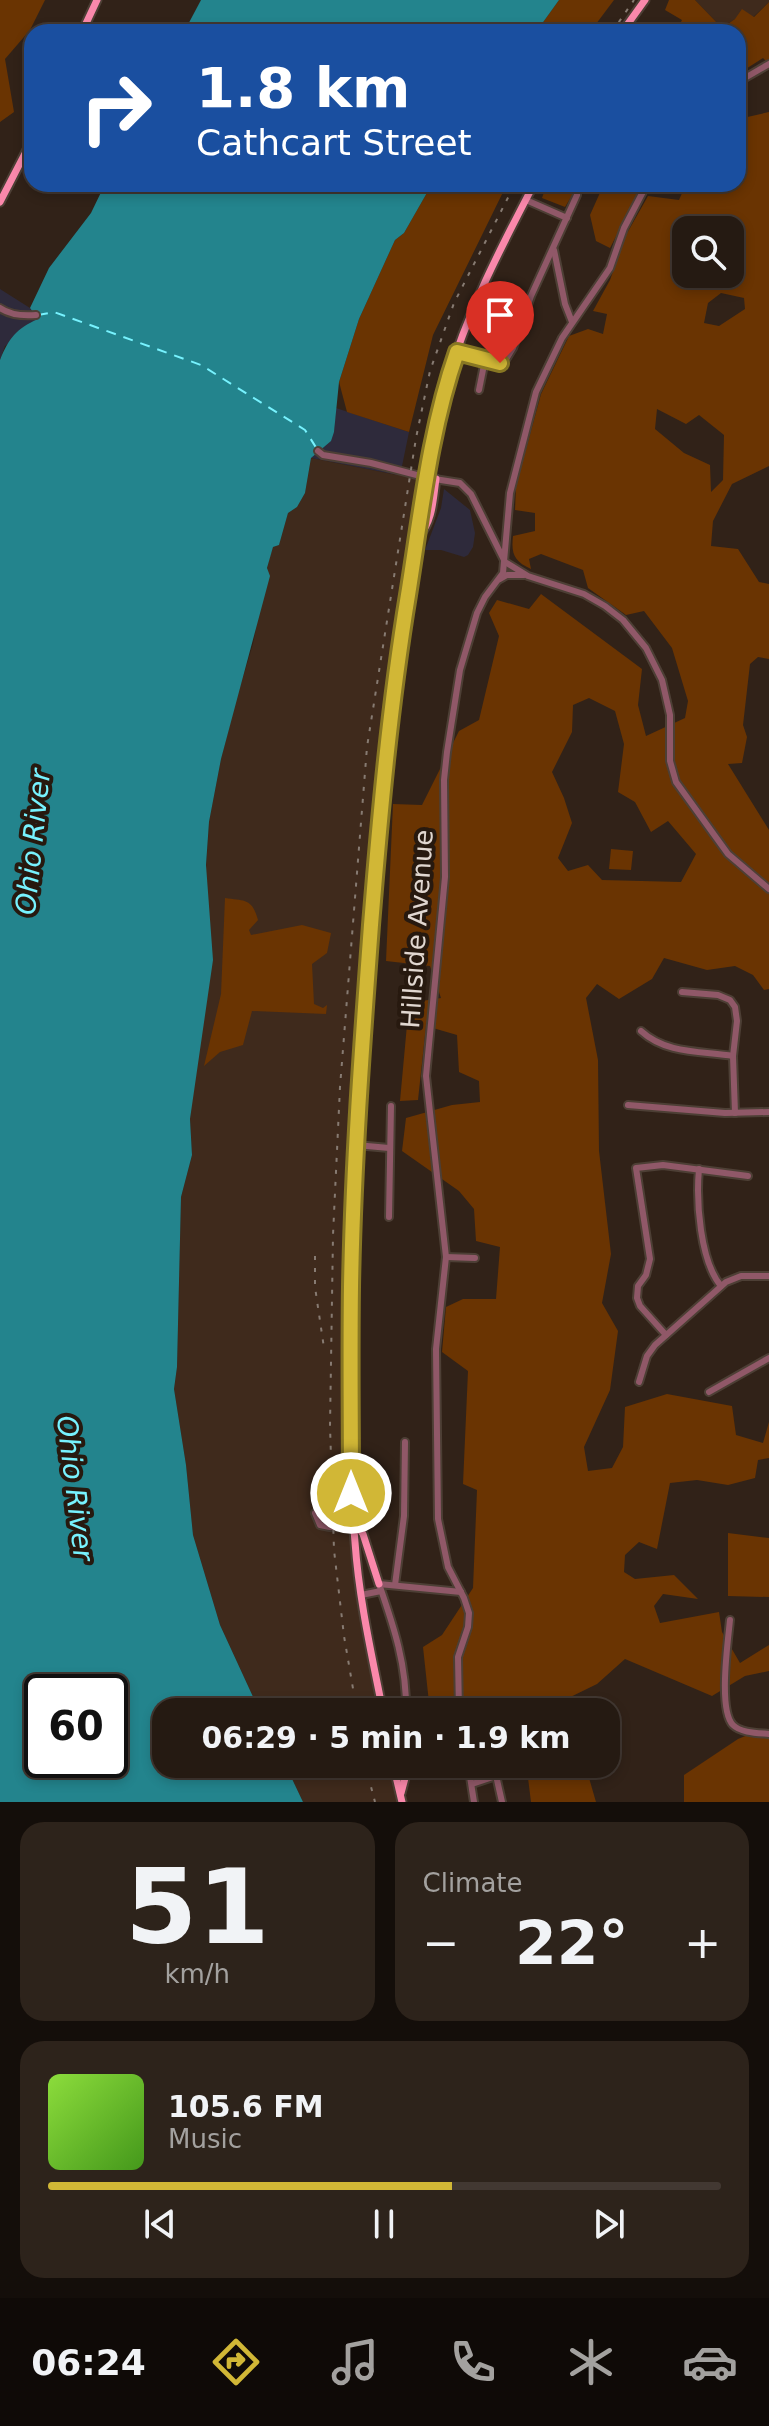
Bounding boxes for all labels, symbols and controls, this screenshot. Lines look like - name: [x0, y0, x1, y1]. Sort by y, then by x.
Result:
- text: 1.8 km: [196, 55, 410, 120]
- icon: right: [64, 56, 168, 160]
- text: Cathcart Street: [196, 122, 472, 163]
- map controls: [672, 216, 744, 288]
- button: search: [672, 216, 744, 288]
- pin: [466, 281, 534, 363]
- icon: arrive: [478, 293, 522, 337]
- water label: Ohio River: [9, 766, 57, 916]
- street label: Hillside Avenue: [395, 829, 439, 1029]
- water label: Ohio River: [50, 1413, 100, 1564]
- position arrow: [309, 1451, 393, 1535]
- speed limit sign: 60: [24, 1674, 128, 1778]
- text: 06:29 · 5 min · 1.9 km: [201, 1720, 571, 1755]
- text: 51: [125, 1846, 270, 1968]
- text: Climate: [423, 1868, 523, 1898]
- text: 22°: [515, 1908, 629, 1978]
- text: −: [423, 1917, 459, 1968]
- text: +: [684, 1917, 721, 1968]
- text: km/h: [164, 1959, 230, 1989]
- text: 105.6 FM: [168, 2089, 324, 2124]
- text: Music: [168, 2124, 242, 2154]
- icon: previous: [138, 2202, 182, 2246]
- icon: pause: [362, 2202, 406, 2246]
- icon: next: [587, 2202, 631, 2246]
- icon: directions: [208, 2334, 264, 2390]
- icon: music: [327, 2334, 383, 2390]
- icon: phone: [445, 2334, 501, 2390]
- icon: climate: [563, 2334, 619, 2390]
- icon: car: [682, 2334, 738, 2390]
- text: 06:24: [31, 2342, 146, 2383]

